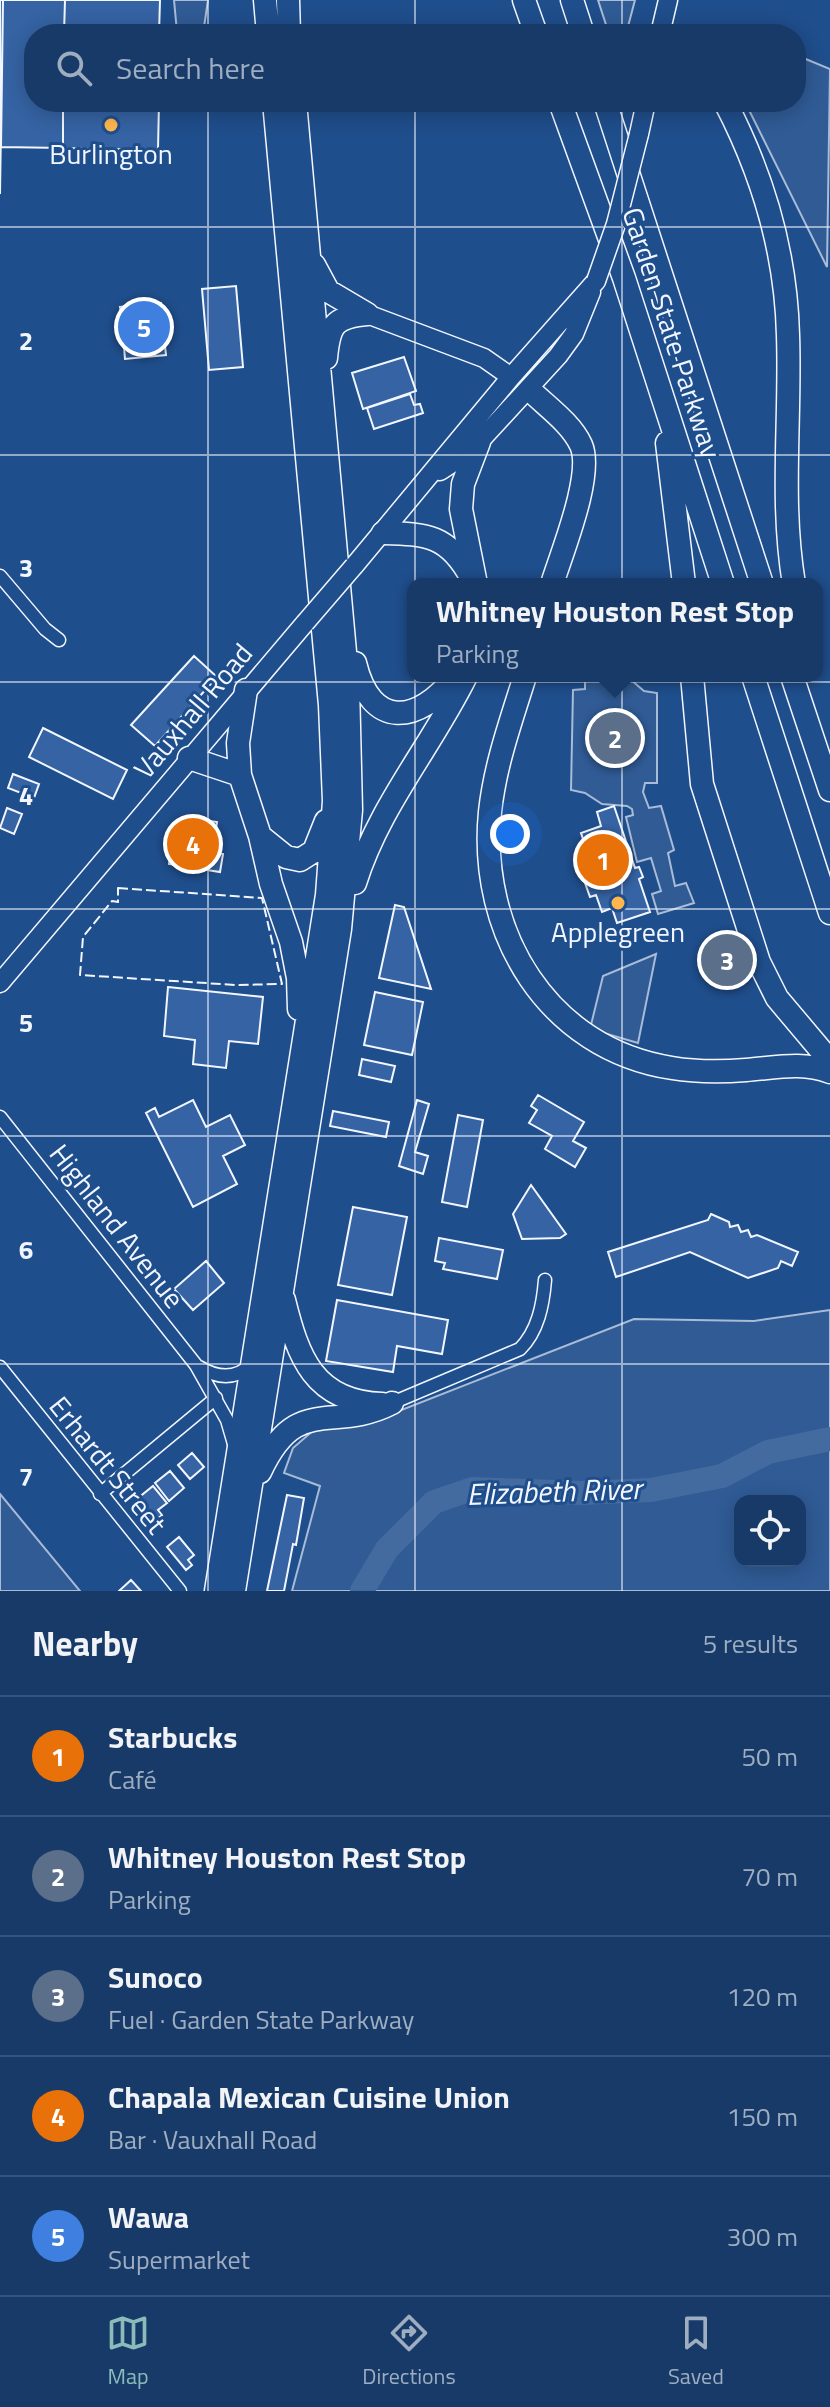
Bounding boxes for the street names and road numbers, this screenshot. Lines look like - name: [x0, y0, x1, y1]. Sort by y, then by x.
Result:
- street label: Garden State Parkway: [612, 202, 733, 464]
- street label: Vauxhall Road: [123, 633, 262, 788]
- street label: Highland Avenue: [39, 1134, 195, 1317]
- street label: Erhardt Street: [39, 1386, 178, 1543]

